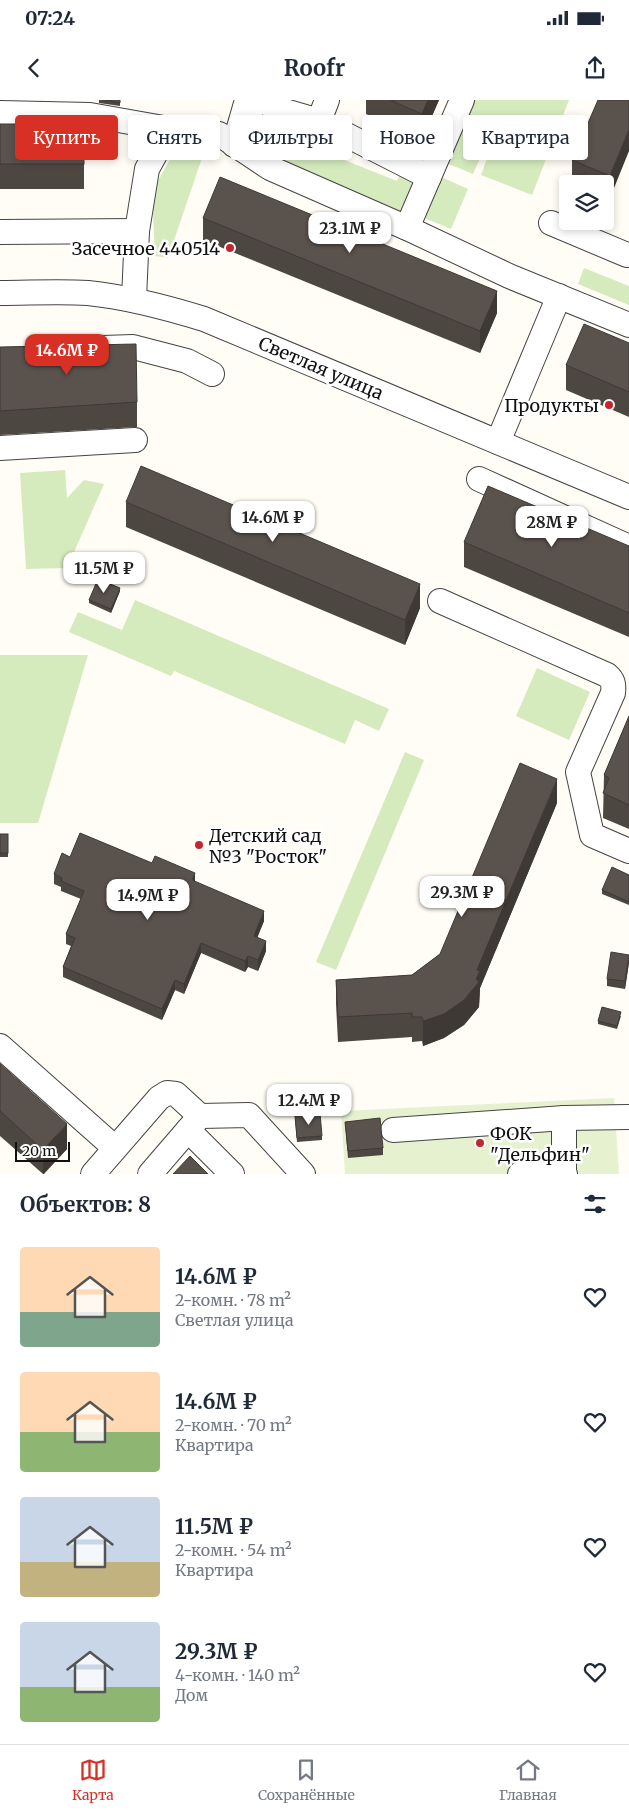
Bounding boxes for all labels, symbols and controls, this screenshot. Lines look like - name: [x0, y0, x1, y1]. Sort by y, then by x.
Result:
- text: 07:24: [25, 6, 75, 30]
- icon: back: [20, 54, 48, 82]
- text: Roofr: [284, 54, 345, 82]
- icon: share: [581, 54, 609, 82]
- chip: Купить: [15, 115, 118, 160]
- chip: Снять: [128, 115, 220, 160]
- chip: Фильтры: [230, 115, 352, 160]
- chip: Новое: [362, 115, 453, 160]
- chip: Квартира: [463, 115, 588, 160]
- map controls: [559, 175, 614, 230]
- button: layers: [559, 175, 614, 230]
- pin: 23.1M ₽: [304, 212, 396, 254]
- text: 23.1M ₽: [319, 218, 381, 238]
- place label: Засечное 440514: [72, 237, 220, 260]
- marker: Засечное 440514: [224, 242, 236, 254]
- street label: Светлая улица: [255, 331, 387, 405]
- pin: 14.6M ₽: [21, 334, 113, 376]
- text: 14.6M ₽: [36, 340, 98, 360]
- place label: Продукты: [504, 394, 599, 417]
- marker: Продукты: [603, 399, 615, 411]
- pin: 14.6M ₽: [227, 500, 319, 543]
- pin: 28M ₽: [517, 506, 587, 548]
- text: 14.6M ₽: [242, 507, 304, 527]
- text: 28M ₽: [527, 512, 577, 532]
- pin: 11.5M ₽: [58, 552, 150, 594]
- text: 11.5M ₽: [74, 558, 134, 578]
- place label: Детский сад №3 "Росток": [209, 824, 327, 868]
- marker: Детский сад №3 "Росток": [193, 839, 205, 851]
- pin: 29.3M ₽: [416, 876, 508, 918]
- pin: 14.9M ₽: [102, 878, 194, 921]
- text: 29.3M ₽: [431, 882, 493, 902]
- text: 14.9M ₽: [117, 885, 179, 905]
- pin: 12.4M ₽: [263, 1084, 355, 1126]
- text: 12.4M ₽: [278, 1090, 340, 1110]
- place label: ФОК "Дельфин": [490, 1122, 590, 1166]
- marker: ФОК "Дельфин": [474, 1137, 486, 1149]
- scale bar: [15, 1139, 70, 1162]
- text: 20 m: [22, 1142, 56, 1160]
- icon: filters: [581, 1190, 609, 1218]
- text: Объектов: 8: [20, 1191, 151, 1218]
- text: 14.6M ₽: [175, 1263, 257, 1290]
- icon: home: [60, 1267, 120, 1327]
- icon: heart: [581, 1283, 609, 1311]
- text: 2-комн. · 78 m²: [175, 1290, 291, 1310]
- text: Светлая улица: [175, 1310, 294, 1330]
- text: 14.6M ₽: [175, 1388, 257, 1415]
- icon: home: [60, 1392, 120, 1452]
- icon: heart: [581, 1408, 609, 1436]
- text: 2-комн. · 70 m²: [175, 1415, 292, 1435]
- text: Квартира: [175, 1435, 254, 1455]
- text: 11.5M ₽: [175, 1513, 253, 1540]
- icon: home: [60, 1517, 120, 1577]
- icon: heart: [581, 1533, 609, 1561]
- text: 2-комн. · 54 m²: [175, 1540, 292, 1560]
- text: Квартира: [175, 1560, 254, 1580]
- text: 29.3M ₽: [175, 1638, 258, 1665]
- icon: home: [60, 1642, 120, 1702]
- icon: heart: [581, 1658, 609, 1686]
- text: 4-комн. · 140 m²: [175, 1665, 300, 1685]
- text: Дом: [175, 1685, 208, 1705]
- tab: Карта: [72, 1756, 114, 1804]
- tab: Сохранённые: [258, 1756, 355, 1804]
- tab: Главная: [499, 1756, 557, 1804]

